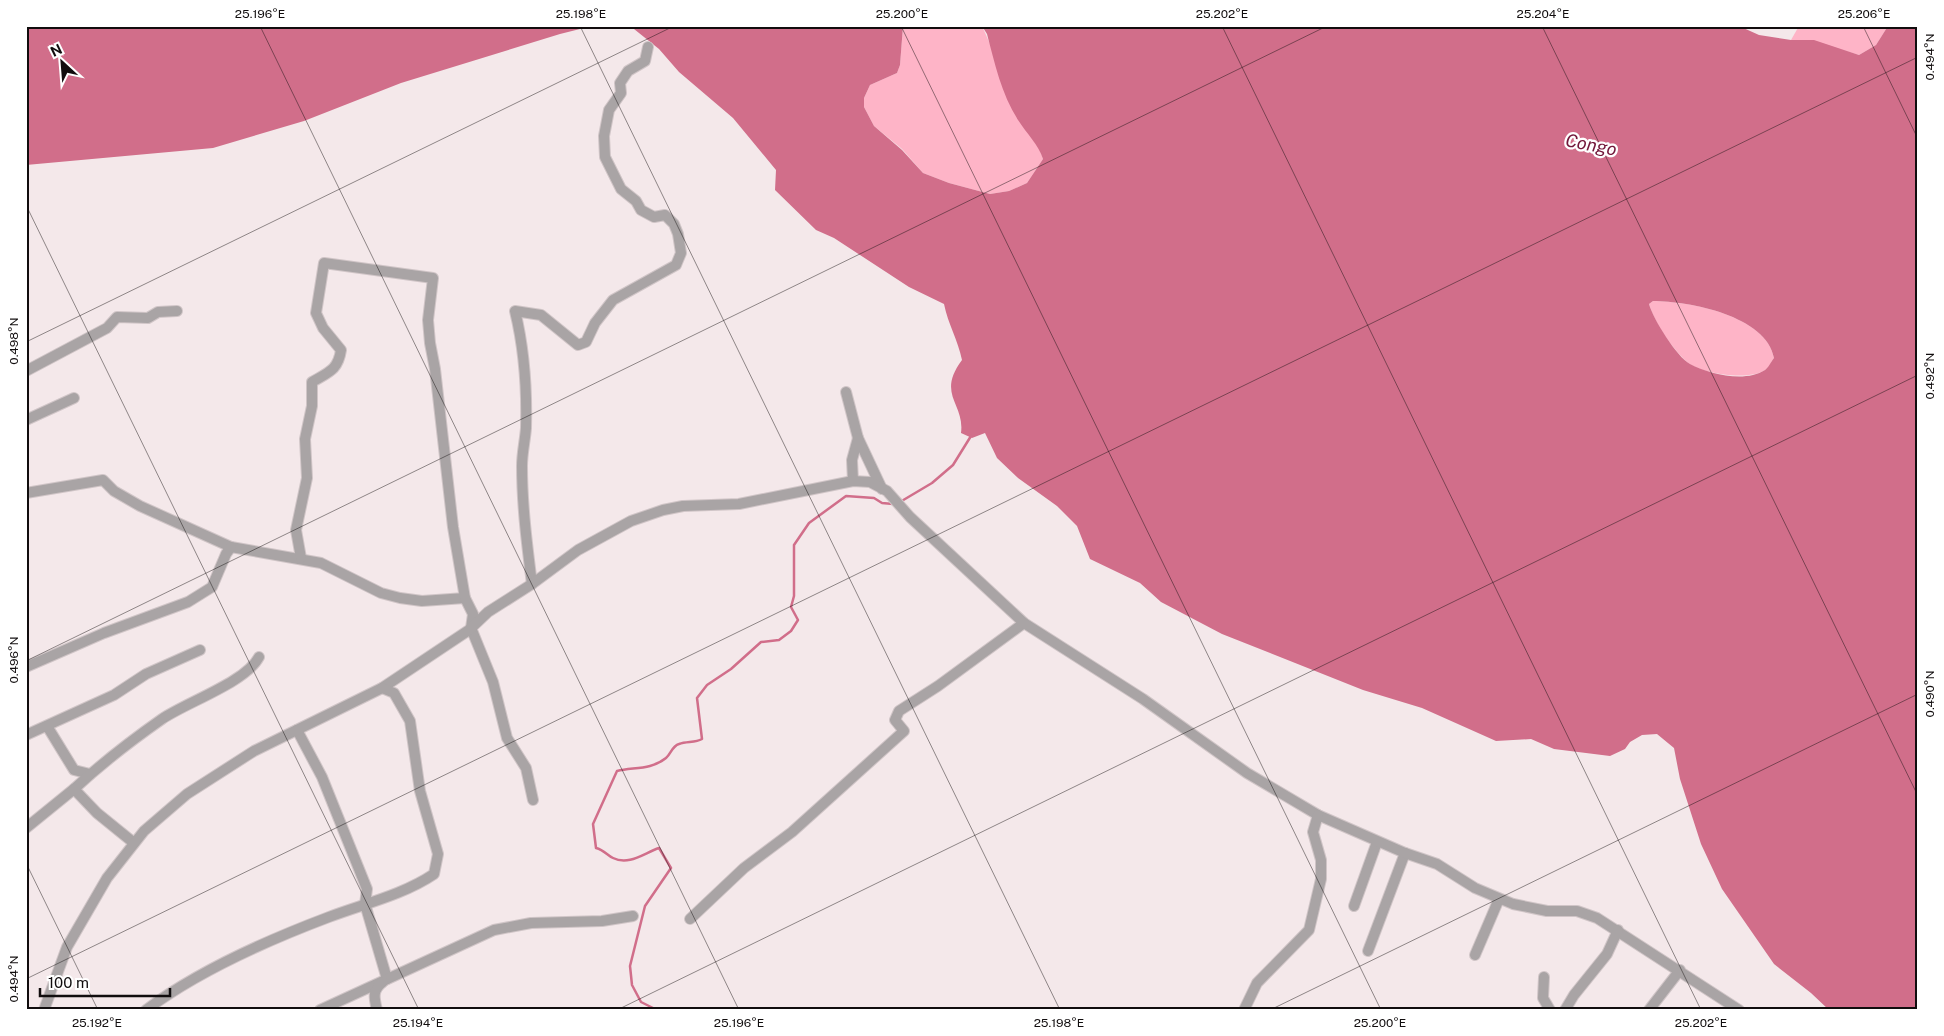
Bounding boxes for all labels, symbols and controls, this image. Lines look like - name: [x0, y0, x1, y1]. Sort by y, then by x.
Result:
- text: 25.196°E: [235, 7, 285, 21]
- text: 25.198°E: [556, 7, 606, 21]
- text: 25.200°E: [876, 7, 928, 21]
- text: 25.202°E: [1196, 7, 1248, 21]
- text: 25.204°E: [1517, 7, 1569, 21]
- text: 25.206°E: [1838, 7, 1890, 21]
- text: 0.494°N: [1923, 33, 1937, 81]
- north arrow: [38, 38, 88, 88]
- text: N: [48, 41, 65, 60]
- water label: Congo: [1564, 129, 1619, 160]
- text: 0.498°N: [7, 317, 21, 365]
- text: 0.492°N: [1923, 353, 1937, 399]
- text: 0.496°N: [7, 637, 21, 684]
- text: 0.490°N: [1923, 671, 1937, 717]
- text: 0.494°N: [7, 955, 21, 1003]
- scale bar: [40, 966, 170, 998]
- text: 100 m: [48, 974, 89, 991]
- text: 25.192°E: [72, 1016, 122, 1030]
- text: 25.194°E: [393, 1016, 443, 1030]
- text: 25.196°E: [714, 1016, 764, 1030]
- text: 25.198°E: [1034, 1016, 1084, 1030]
- text: 25.200°E: [1354, 1016, 1406, 1030]
- text: 25.202°E: [1675, 1016, 1727, 1030]

